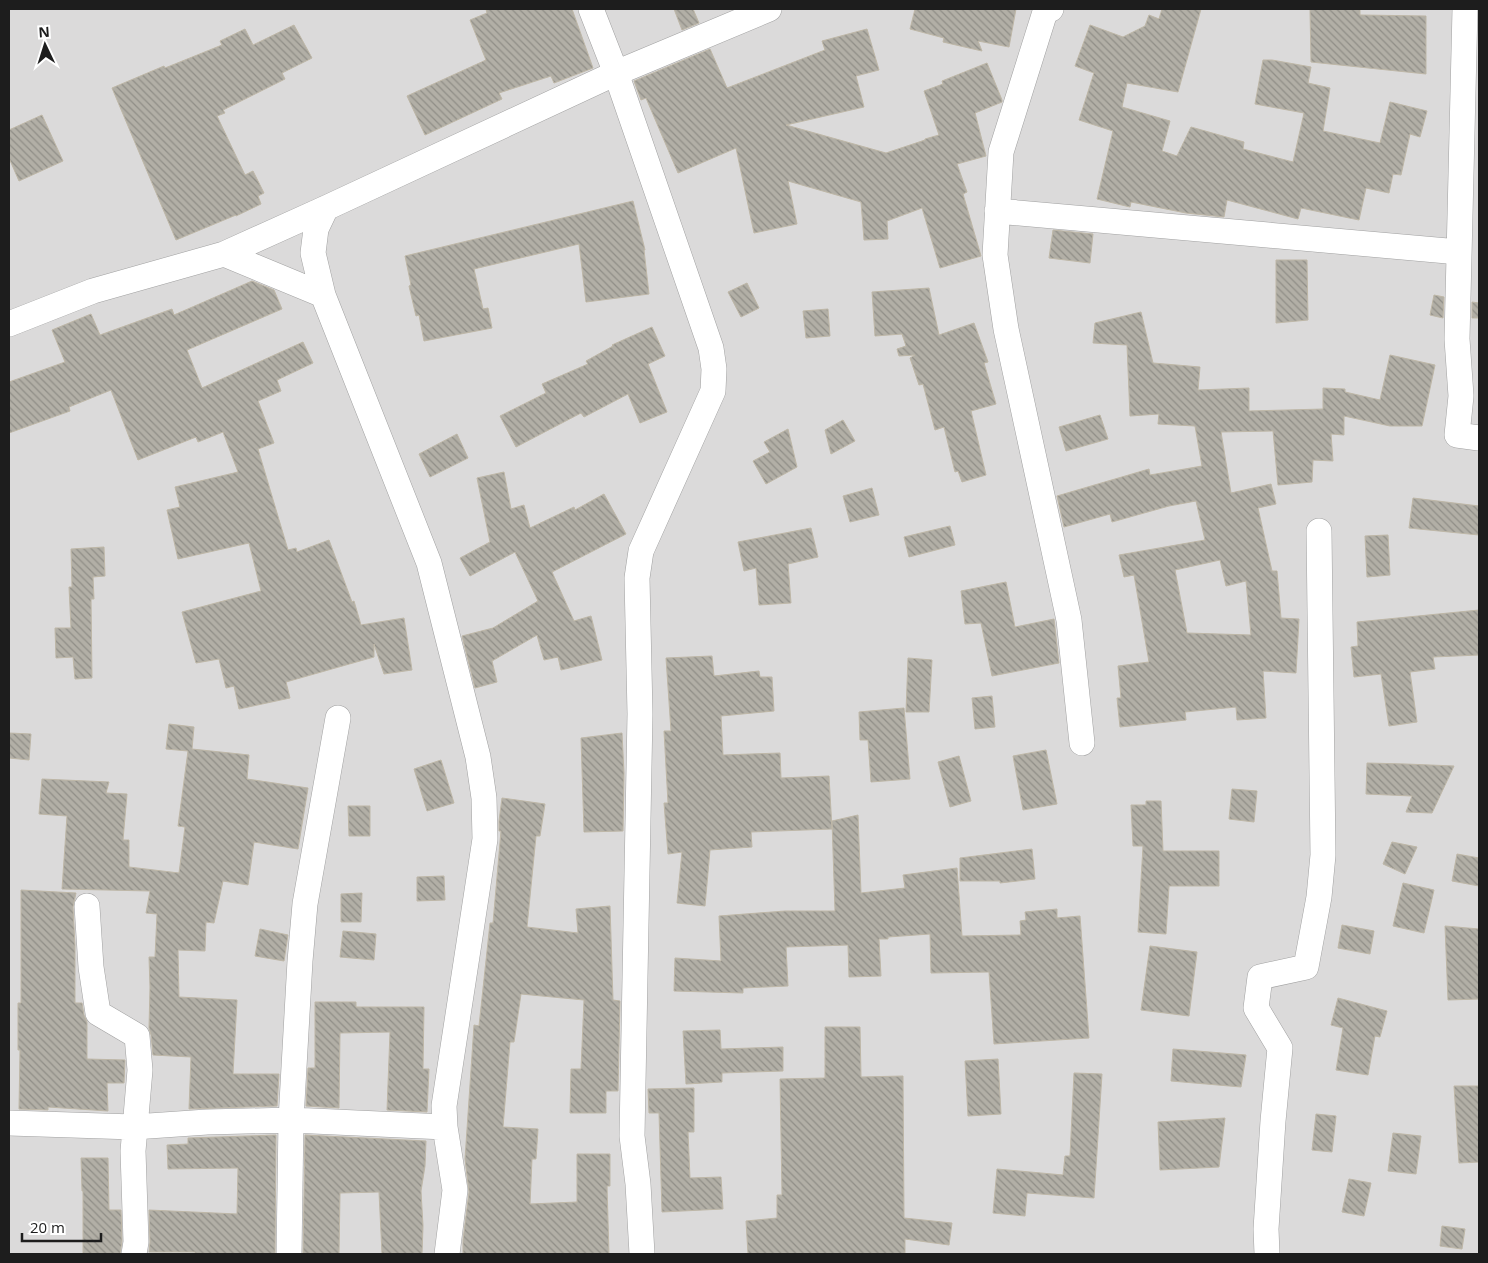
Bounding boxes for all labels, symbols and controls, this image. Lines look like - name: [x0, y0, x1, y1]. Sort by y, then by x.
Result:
- north arrow: [20, 20, 70, 70]
- text: N: [38, 22, 50, 41]
- scale bar: [22, 1210, 101, 1242]
- text: 20 m: [30, 1217, 65, 1237]

